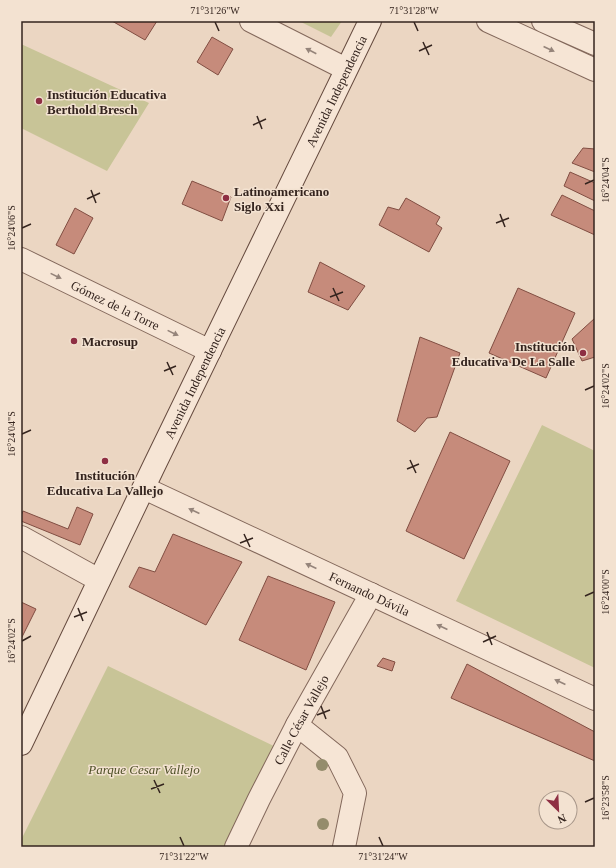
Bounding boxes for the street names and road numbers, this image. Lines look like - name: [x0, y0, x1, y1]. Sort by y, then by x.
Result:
- street label: Avenida Independencia: [303, 33, 370, 149]
- street label: Gómez de la Torre: [68, 277, 162, 333]
- street label: Avenida Independencia: [162, 324, 229, 441]
- street label: Fernando Dávila: [327, 569, 412, 619]
- street label: Calle César Vallejo: [271, 672, 332, 767]

